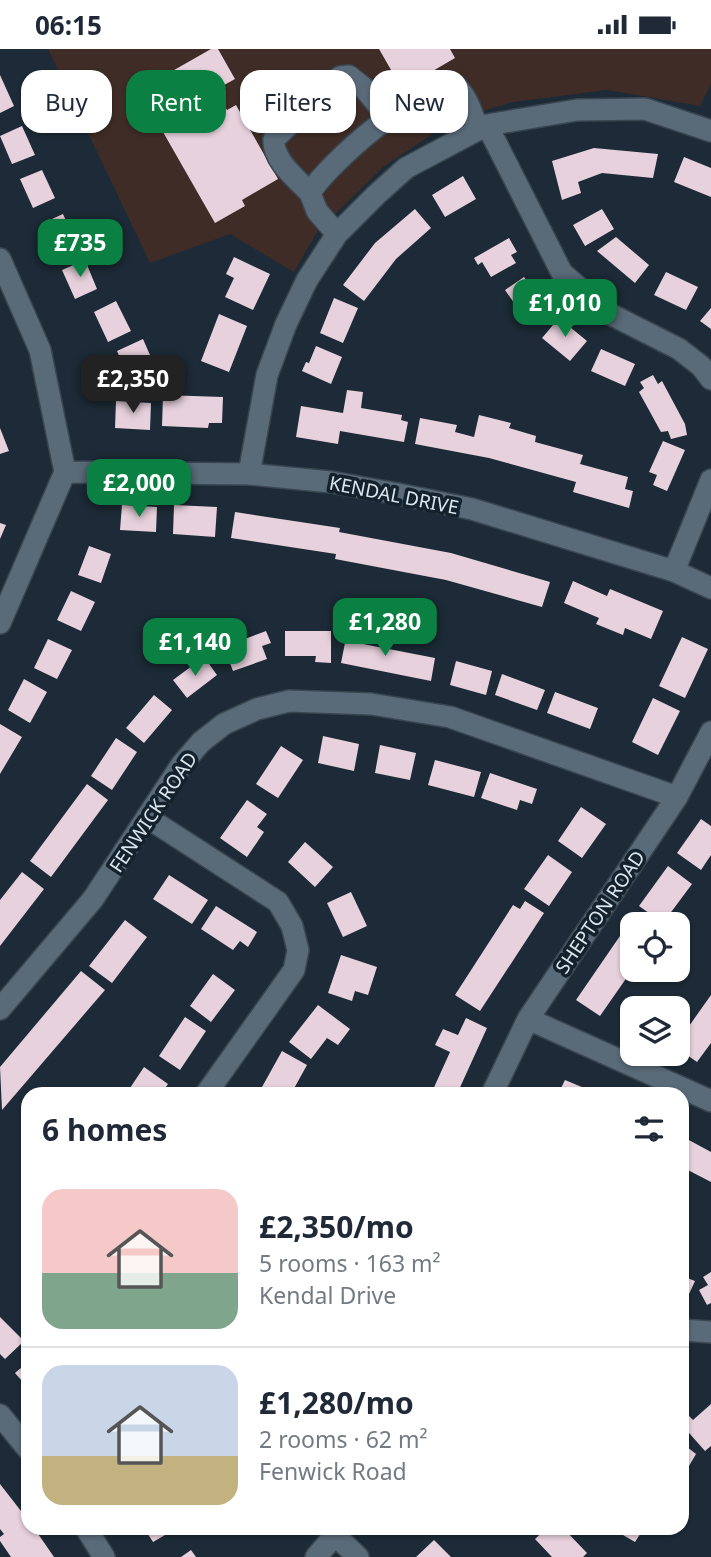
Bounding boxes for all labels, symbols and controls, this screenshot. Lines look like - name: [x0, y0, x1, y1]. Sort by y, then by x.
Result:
- text: 06:15: [35, 7, 102, 43]
- chip: Buy: [21, 70, 112, 133]
- chip: Rent: [126, 70, 226, 133]
- chip: Filters: [240, 70, 356, 133]
- chip: New: [370, 70, 468, 133]
- pin: £735: [39, 219, 121, 279]
- text: £735: [54, 226, 106, 258]
- pin: £1,010: [508, 279, 622, 339]
- text: £1,010: [529, 286, 601, 318]
- pin: £2,350: [76, 355, 190, 415]
- text: £2,350: [97, 362, 169, 394]
- pin: £2,000: [82, 459, 196, 519]
- text: £2,000: [103, 466, 175, 498]
- street label: KENDAL DRIVE: [327, 470, 461, 520]
- pin: £1,280: [328, 599, 442, 658]
- text: £1,280: [349, 605, 421, 637]
- pin: £1,140: [138, 619, 252, 678]
- text: £1,140: [159, 625, 231, 657]
- street label: FENWICK ROAD: [103, 747, 203, 877]
- street label: SHEPTON ROAD: [549, 845, 651, 979]
- map controls: [620, 912, 690, 1066]
- button: locate: [620, 912, 690, 982]
- button: layers: [620, 996, 690, 1066]
- text: 6 homes: [42, 1109, 167, 1150]
- icon: filters: [630, 1110, 668, 1148]
- text: £2,350/mo: [259, 1206, 414, 1247]
- icon: home: [98, 1217, 182, 1301]
- text: 5 rooms · 163 m²: [259, 1247, 441, 1279]
- text: Kendal Drive: [259, 1279, 396, 1311]
- text: £1,280/mo: [259, 1382, 414, 1423]
- icon: home: [98, 1393, 182, 1477]
- text: 2 rooms · 62 m²: [259, 1423, 428, 1455]
- text: Fenwick Road: [259, 1455, 407, 1487]

